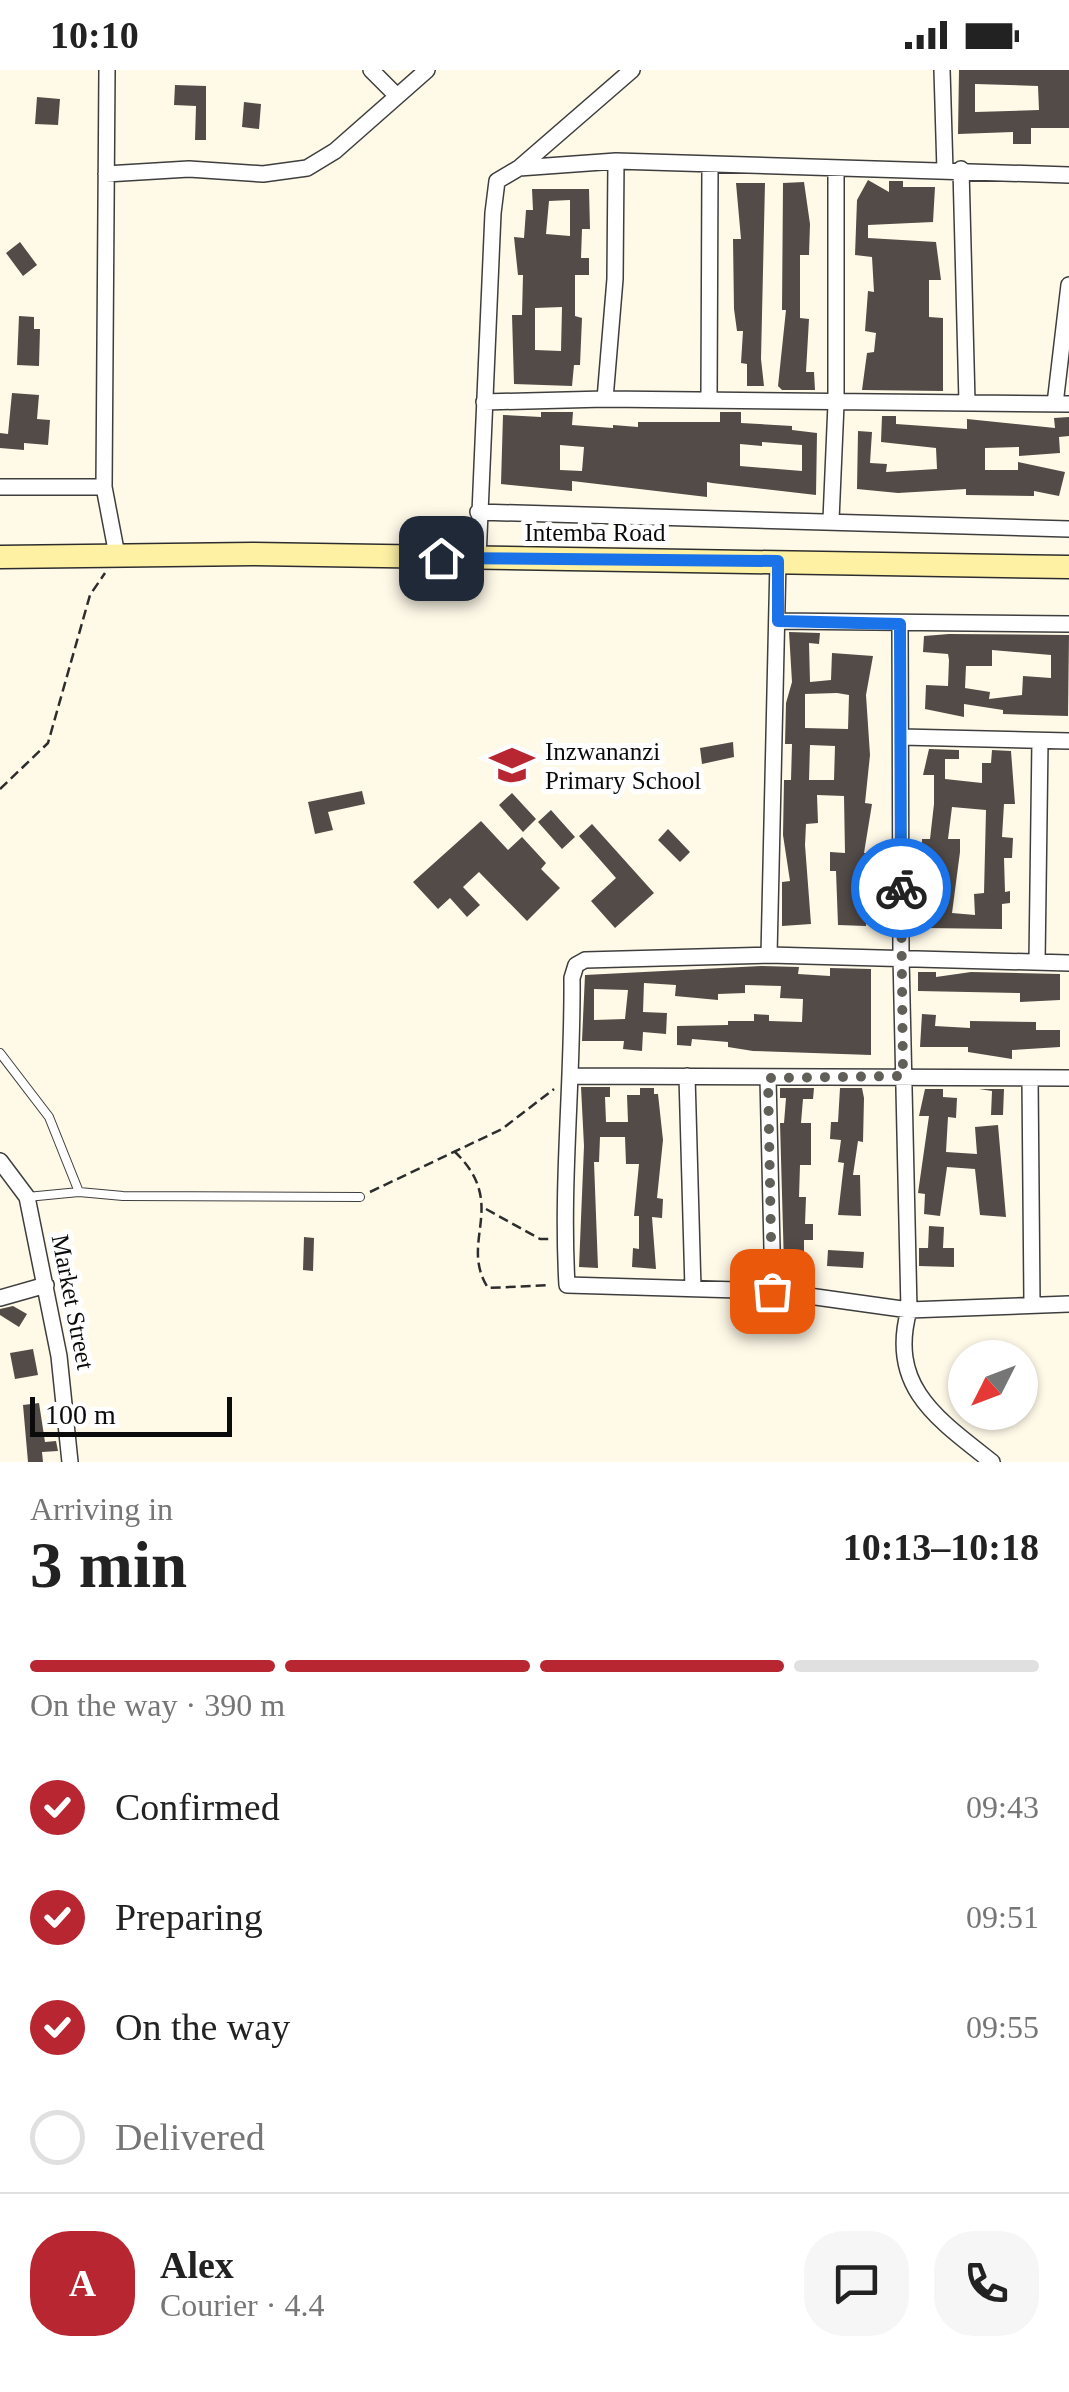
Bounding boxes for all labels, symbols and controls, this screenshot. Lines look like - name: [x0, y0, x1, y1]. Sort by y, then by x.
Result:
- text: 10:10: [50, 14, 139, 56]
- pin: [399, 516, 484, 601]
- street label: Intemba Road: [525, 519, 666, 546]
- icon: home: [414, 531, 469, 586]
- place label: Inzwananzi Primary School: [545, 738, 701, 794]
- school or university icon: Inzwananzi Primary School: [488, 741, 536, 789]
- courier: [851, 838, 951, 938]
- icon: bike: [874, 861, 929, 916]
- street label: Market Street: [47, 1232, 99, 1372]
- pin: [730, 1249, 815, 1334]
- icon: bag: [745, 1264, 800, 1319]
- north arrow: [948, 1340, 1038, 1430]
- map controls: [948, 1340, 1038, 1430]
- scale bar: [30, 1392, 232, 1436]
- text: 100 m: [45, 1399, 116, 1430]
- text: Arriving in: [30, 1491, 173, 1527]
- text: 10:13–10:18: [843, 1526, 1039, 1568]
- text: 3 min: [30, 1529, 187, 1601]
- text: On the way · 390 m: [30, 1687, 285, 1723]
- icon: check: [30, 1780, 85, 1835]
- text: Confirmed: [115, 1786, 280, 1828]
- text: 09:43: [966, 1789, 1039, 1825]
- icon: check: [30, 1890, 85, 1945]
- text: Preparing: [115, 1896, 263, 1938]
- text: 09:51: [966, 1899, 1039, 1935]
- icon: check: [30, 2000, 85, 2055]
- text: On the way: [115, 2006, 290, 2048]
- text: 09:55: [966, 2009, 1039, 2045]
- text: Delivered: [115, 2116, 265, 2158]
- button: chat: [804, 2231, 909, 2336]
- button: phone: [934, 2231, 1039, 2336]
- text: Alex: [160, 2244, 234, 2286]
- text: A: [69, 2262, 96, 2304]
- text: Courier · 4.4: [160, 2287, 324, 2323]

